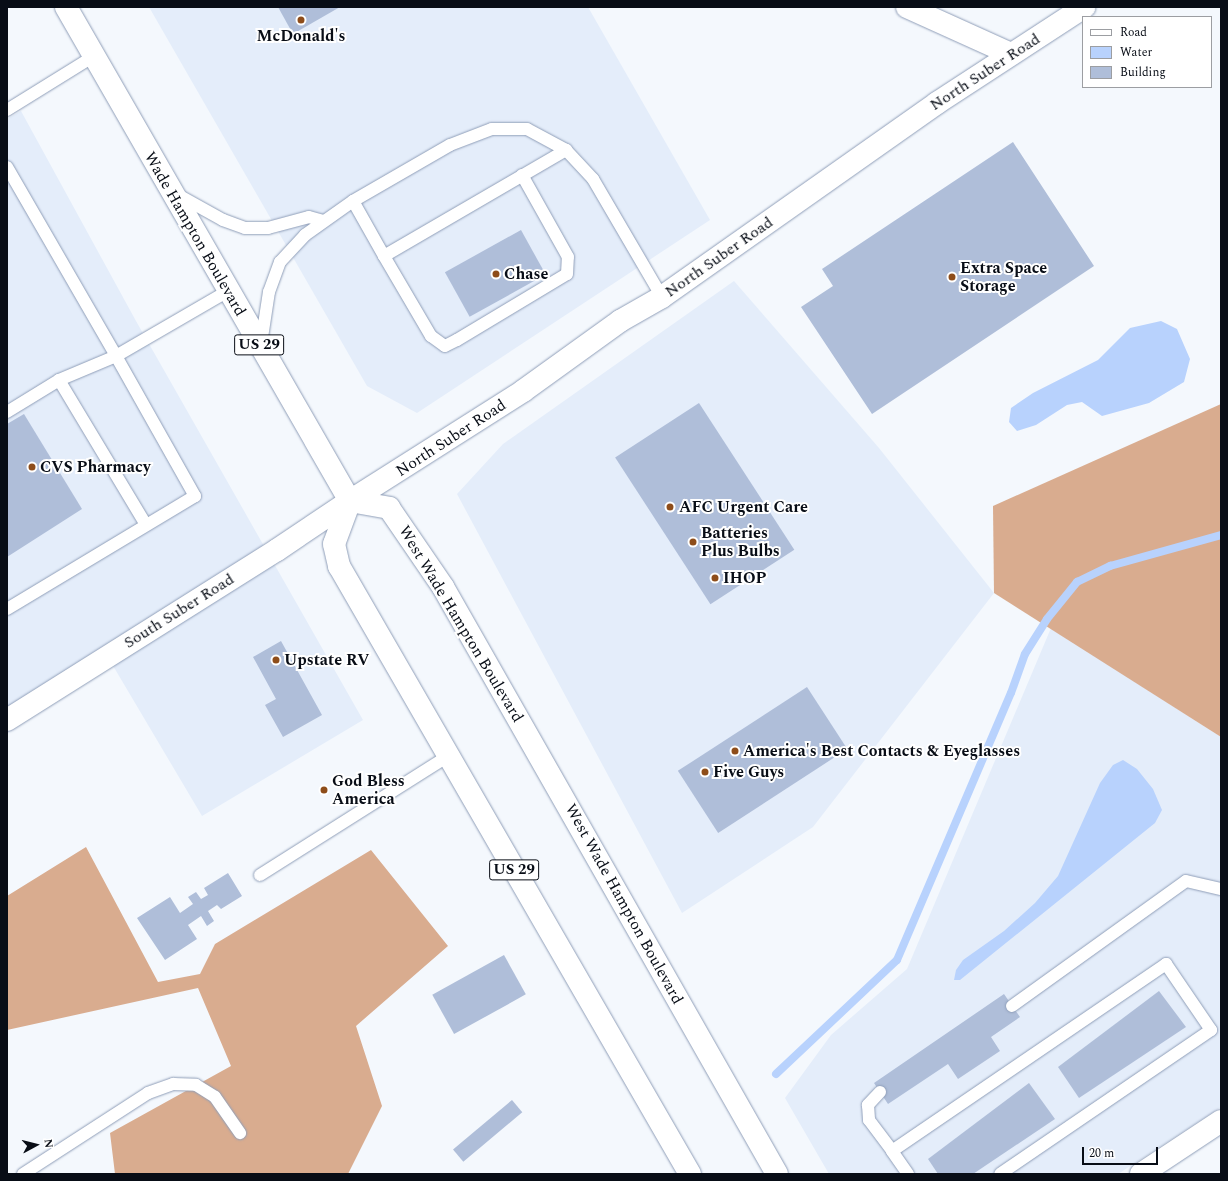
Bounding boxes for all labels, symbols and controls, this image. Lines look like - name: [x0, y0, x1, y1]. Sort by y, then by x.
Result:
- marker: McDonald's: [296, 15, 306, 25]
- legend: [1082, 16, 1212, 88]
- text: Road: [1120, 23, 1147, 42]
- place label: McDonald's: [257, 26, 345, 46]
- street label: North Suber Road: [926, 29, 1044, 115]
- text: Water: [1120, 43, 1152, 62]
- text: Building: [1120, 63, 1166, 82]
- street label: Wade Hampton Boulevard: [140, 148, 250, 320]
- street label: North Suber Road: [661, 213, 777, 301]
- place label: Extra Space Storage: [960, 258, 1047, 296]
- place label: Chase: [504, 264, 548, 284]
- marker: Chase: [491, 269, 501, 279]
- marker: Extra Space Storage: [947, 272, 957, 282]
- road number: US 29: [234, 332, 284, 358]
- street label: North Suber Road: [392, 395, 510, 481]
- place label: CVS Pharmacy: [40, 457, 151, 477]
- marker: CVS Pharmacy: [27, 462, 37, 472]
- place label: AFC Urgent Care: [679, 497, 808, 517]
- marker: AFC Urgent Care: [664, 501, 676, 513]
- street label: West Wade Hampton Boulevard: [395, 522, 527, 726]
- place label: Batteries Plus Bulbs: [701, 523, 780, 561]
- marker: Batteries Plus Bulbs: [688, 537, 698, 547]
- place label: IHOP: [723, 568, 767, 588]
- street label: South Suber Road: [120, 569, 238, 653]
- marker: IHOP: [710, 573, 720, 583]
- place label: Upstate RV: [284, 650, 369, 670]
- marker: Upstate RV: [271, 655, 281, 665]
- place label: America's Best Contacts & Eyeglasses: [743, 741, 1020, 761]
- marker: America's Best Contacts & Eyeglasses: [730, 746, 740, 756]
- place label: Five Guys: [713, 762, 784, 782]
- marker: Five Guys: [700, 767, 710, 777]
- place label: God Bless America: [332, 771, 405, 809]
- marker: God Bless America: [319, 785, 329, 795]
- street label: West Wade Hampton Boulevard: [561, 800, 687, 1008]
- road number: US 29: [489, 857, 539, 883]
- north arrow: [16, 1125, 56, 1165]
- text: N: [39, 1138, 57, 1149]
- scale bar: [1084, 1139, 1160, 1165]
- text: 20 m: [1089, 1144, 1114, 1163]

